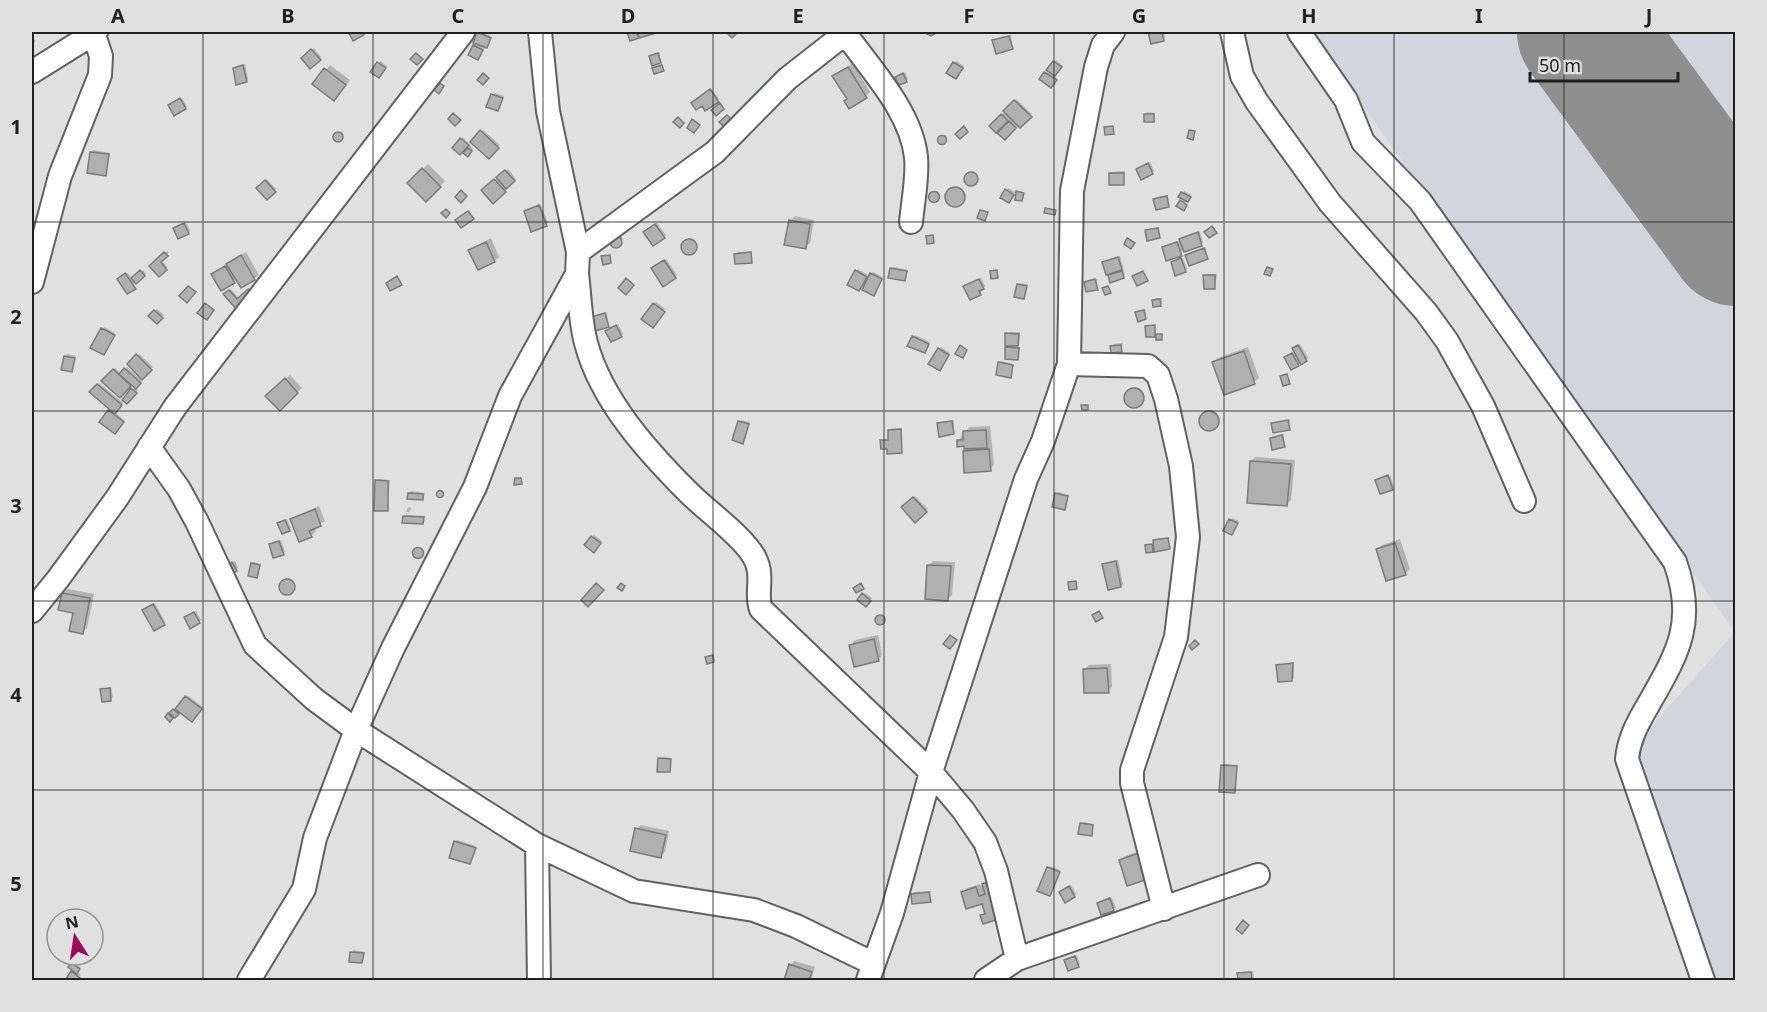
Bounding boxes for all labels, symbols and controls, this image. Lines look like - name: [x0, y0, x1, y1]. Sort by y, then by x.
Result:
- text: A: [111, 2, 125, 29]
- text: B: [281, 2, 295, 29]
- text: C: [452, 2, 465, 29]
- text: D: [621, 2, 635, 29]
- text: E: [792, 2, 804, 29]
- text: F: [964, 2, 974, 29]
- text: G: [1132, 2, 1146, 29]
- text: H: [1301, 2, 1317, 29]
- text: I: [1475, 2, 1483, 29]
- text: J: [1644, 2, 1652, 29]
- scale bar: [1530, 45, 1678, 83]
- text: 50 m: [1539, 53, 1581, 77]
- text: 1: [10, 113, 22, 140]
- text: 2: [10, 303, 22, 330]
- text: 3: [10, 492, 22, 519]
- text: 4: [10, 681, 22, 708]
- text: 5: [10, 870, 22, 897]
- north arrow: [45, 907, 105, 967]
- text: N: [63, 910, 81, 934]

